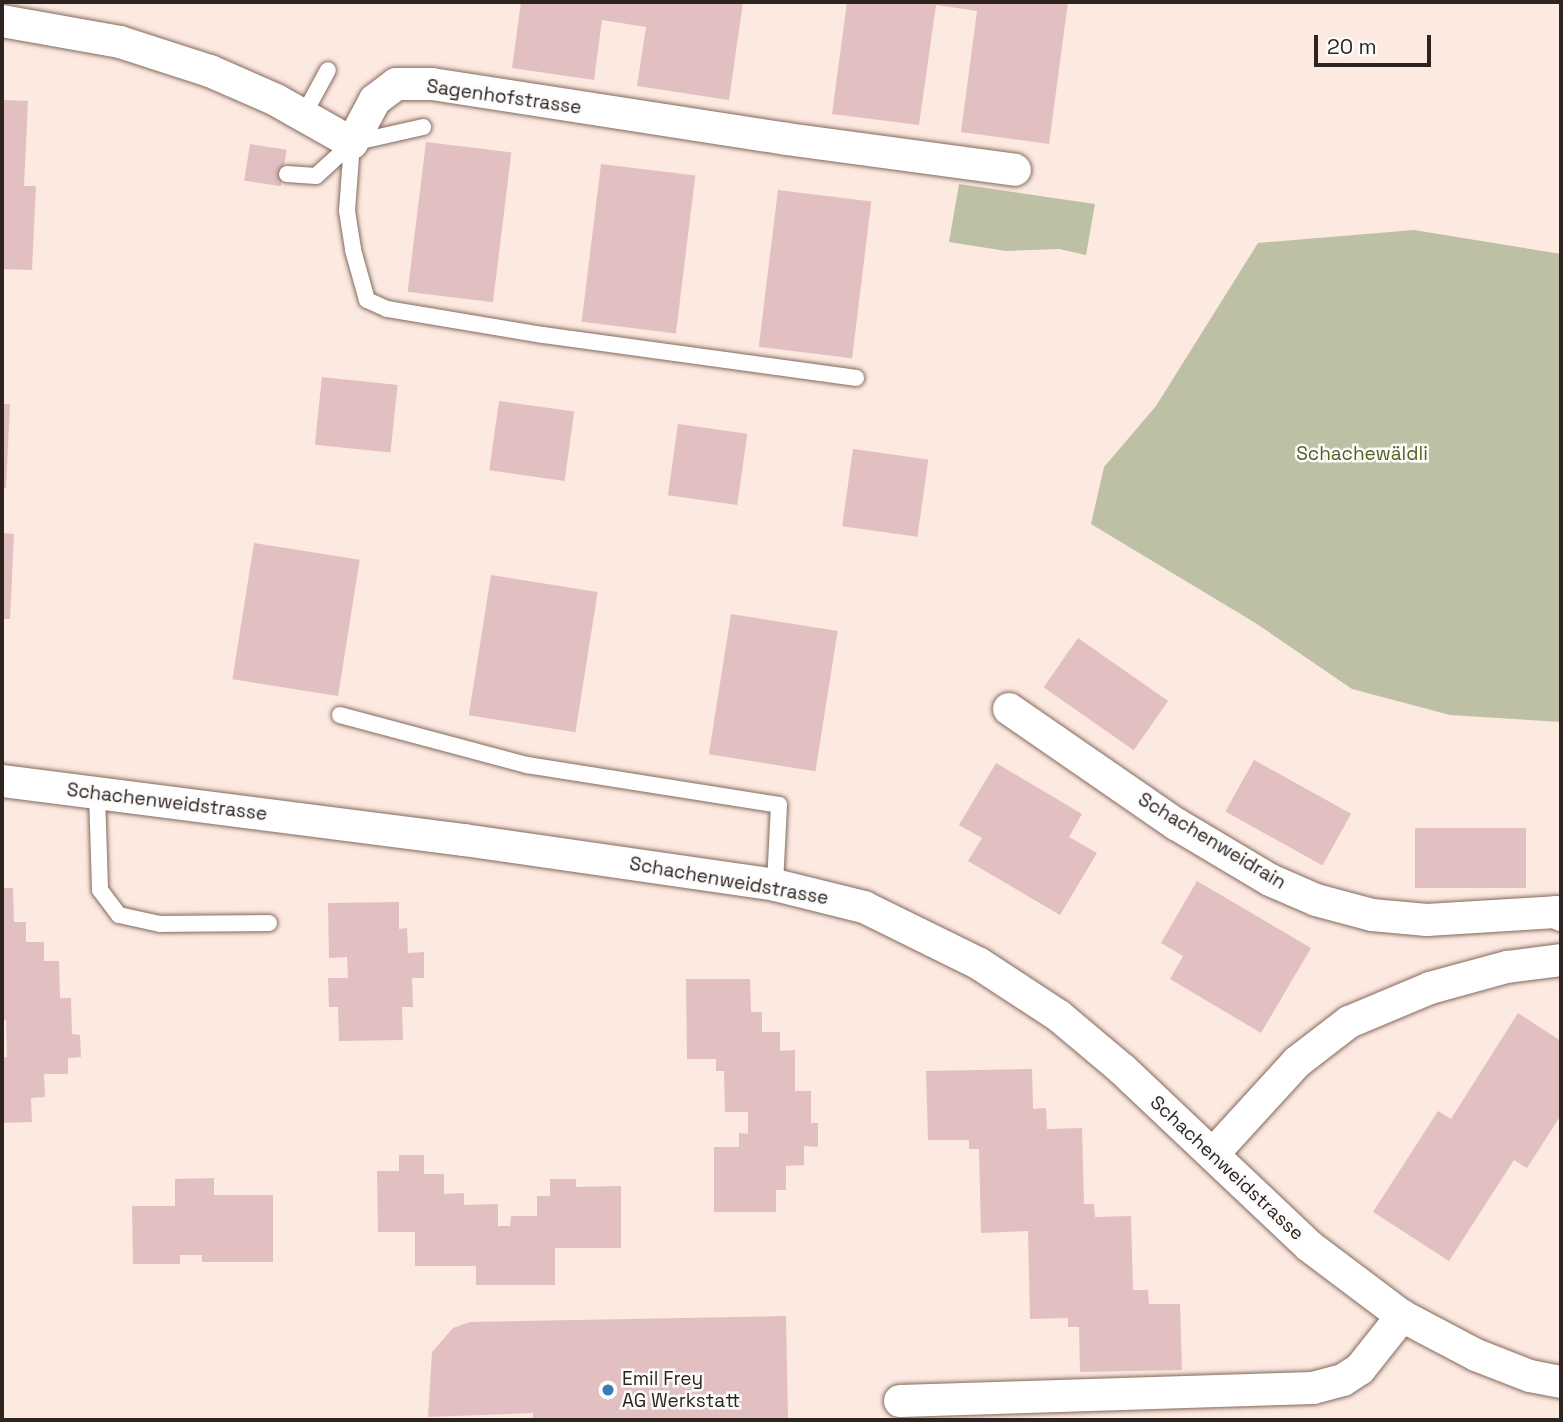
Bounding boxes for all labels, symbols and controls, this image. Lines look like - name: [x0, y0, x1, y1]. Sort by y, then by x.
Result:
- scale bar: [1318, 21, 1435, 65]
- text: 20 m: [1327, 33, 1377, 60]
- street label: Sagenhofstrasse: [425, 75, 583, 119]
- park label: Schachewäldli: [1296, 443, 1428, 465]
- street label: Schachenweidstrasse: [65, 778, 269, 826]
- street label: Schachenweidrain: [1134, 788, 1290, 894]
- street label: Schachenweidstrasse: [628, 852, 830, 910]
- street label: Schachenweidstrasse: [1145, 1091, 1309, 1245]
- place label: Emil Frey AG Werkstatt: [622, 1368, 740, 1412]
- marker: Emil Frey AG Werkstatt: [600, 1382, 616, 1398]

